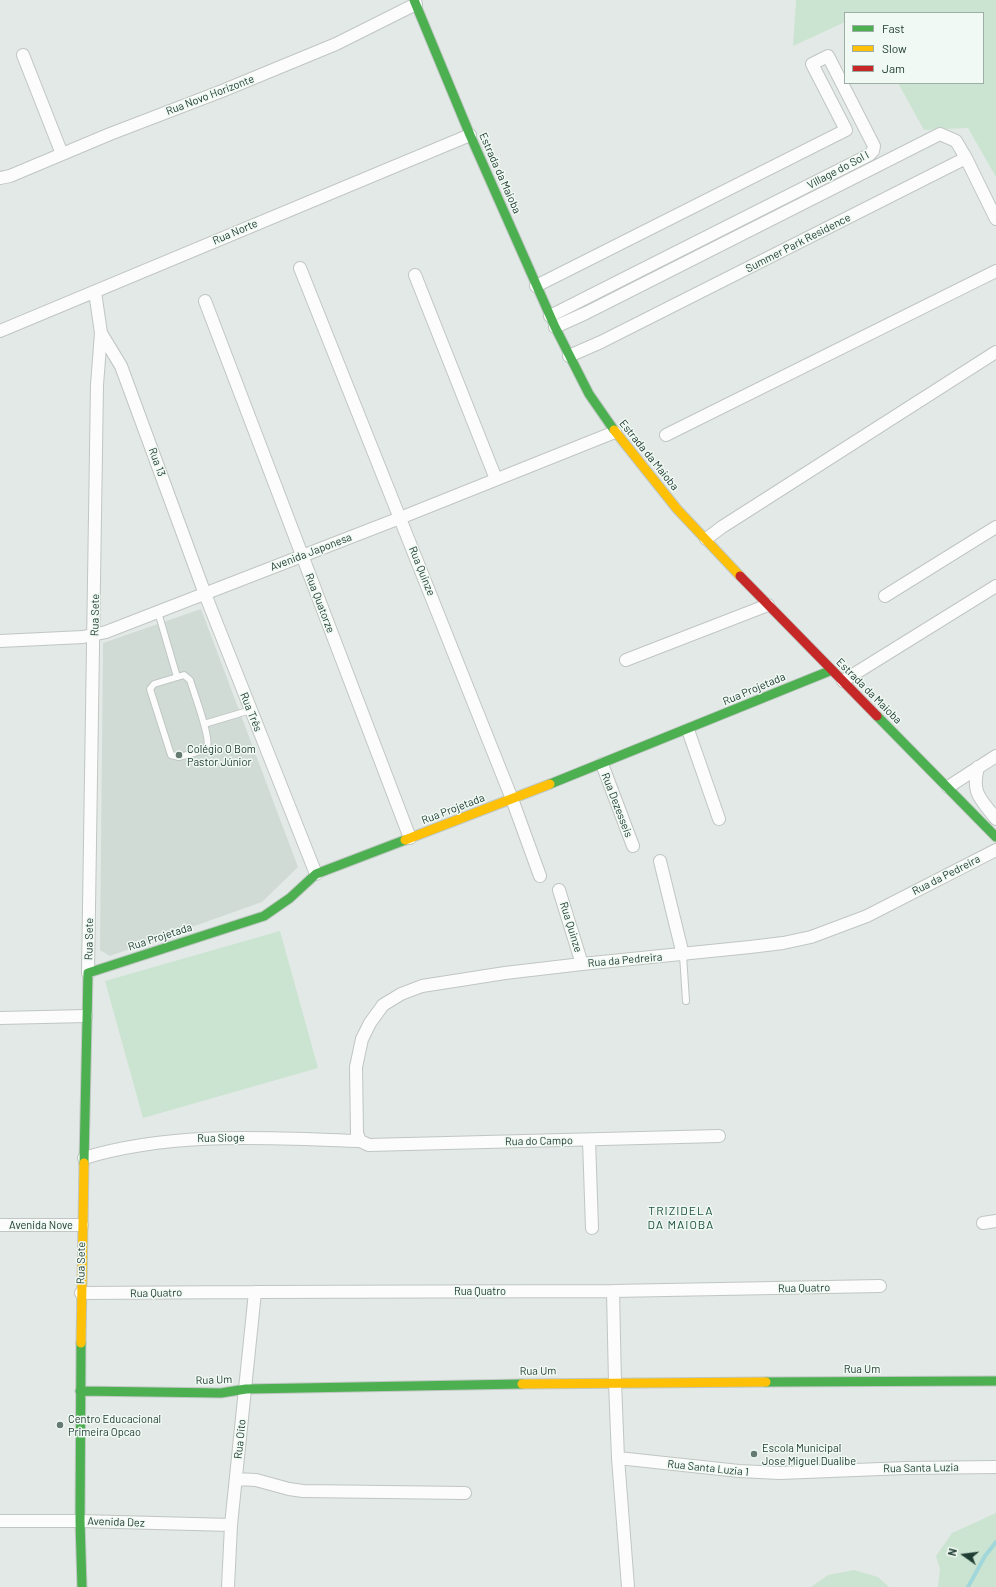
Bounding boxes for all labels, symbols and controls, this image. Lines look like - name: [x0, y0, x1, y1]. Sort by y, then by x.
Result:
- legend: [844, 12, 984, 84]
- text: Fast: [882, 21, 905, 35]
- text: Slow: [882, 41, 907, 55]
- text: Jam: [882, 61, 905, 75]
- street label: Rua Novo Horizonte: [164, 72, 256, 118]
- street label: Estrada da Maioba: [476, 131, 524, 215]
- street label: Village do Sol I: [805, 148, 871, 192]
- street label: Summer Park Residence: [743, 211, 853, 275]
- street label: Rua Norte: [210, 217, 260, 247]
- street label: Estrada da Maioba: [616, 417, 682, 493]
- street label: Rua 13: [146, 446, 168, 478]
- street label: Avenida Japonesa: [268, 530, 354, 574]
- street label: Rua Quinze: [406, 544, 438, 598]
- street label: Rua Quatorze: [303, 571, 337, 635]
- street label: Rua Sete: [88, 594, 102, 636]
- street label: Estrada da Maioba: [834, 656, 904, 726]
- street label: Rua Projetada: [721, 670, 787, 708]
- street label: Rua Três: [237, 690, 265, 734]
- place label: Colégio O Bom Pastor Júnior: [187, 742, 256, 768]
- marker: Colégio O Bom Pastor Júnior: [174, 750, 184, 760]
- street label: Rua Dezesseis: [599, 771, 635, 839]
- street label: Rua Projetada: [420, 791, 486, 827]
- street label: Rua da Pedreira: [910, 852, 982, 898]
- street label: Rua Quinze: [557, 900, 585, 954]
- street label: Rua Sete: [82, 918, 96, 960]
- street label: Rua Projetada: [126, 920, 194, 954]
- street label: Rua da Pedreira: [587, 950, 663, 970]
- street label: Rua Sioge: [197, 1131, 245, 1145]
- street label: Rua do Campo: [505, 1134, 573, 1148]
- district label: TRIZIDELA DA MAIOBA: [648, 1204, 714, 1232]
- street label: Avenida Nove: [9, 1218, 73, 1232]
- street label: Rua Sete: [74, 1242, 88, 1284]
- street label: Rua Quatro: [778, 1281, 830, 1295]
- street label: Rua Quatro: [454, 1284, 506, 1298]
- street label: Rua Quatro: [130, 1286, 182, 1300]
- street label: Rua Um: [844, 1362, 880, 1376]
- street label: Rua Um: [520, 1364, 556, 1378]
- street label: Rua Um: [195, 1373, 233, 1387]
- place label: Centro Educacional Primeira Opcao: [68, 1412, 161, 1438]
- street label: Rua Oito: [231, 1418, 249, 1460]
- marker: Centro Educacional Primeira Opcao: [55, 1420, 65, 1430]
- place label: Escola Municipal Jose Miguel Dualibe: [762, 1441, 856, 1467]
- marker: Escola Municipal Jose Miguel Dualibe: [749, 1449, 759, 1459]
- street label: Rua Santa Luzia 1: [667, 1457, 749, 1479]
- street label: Rua Santa Luzia: [883, 1461, 959, 1475]
- street label: Avenida Dez: [87, 1514, 145, 1530]
- north arrow: [944, 1535, 984, 1575]
- text: N: [945, 1547, 959, 1557]

